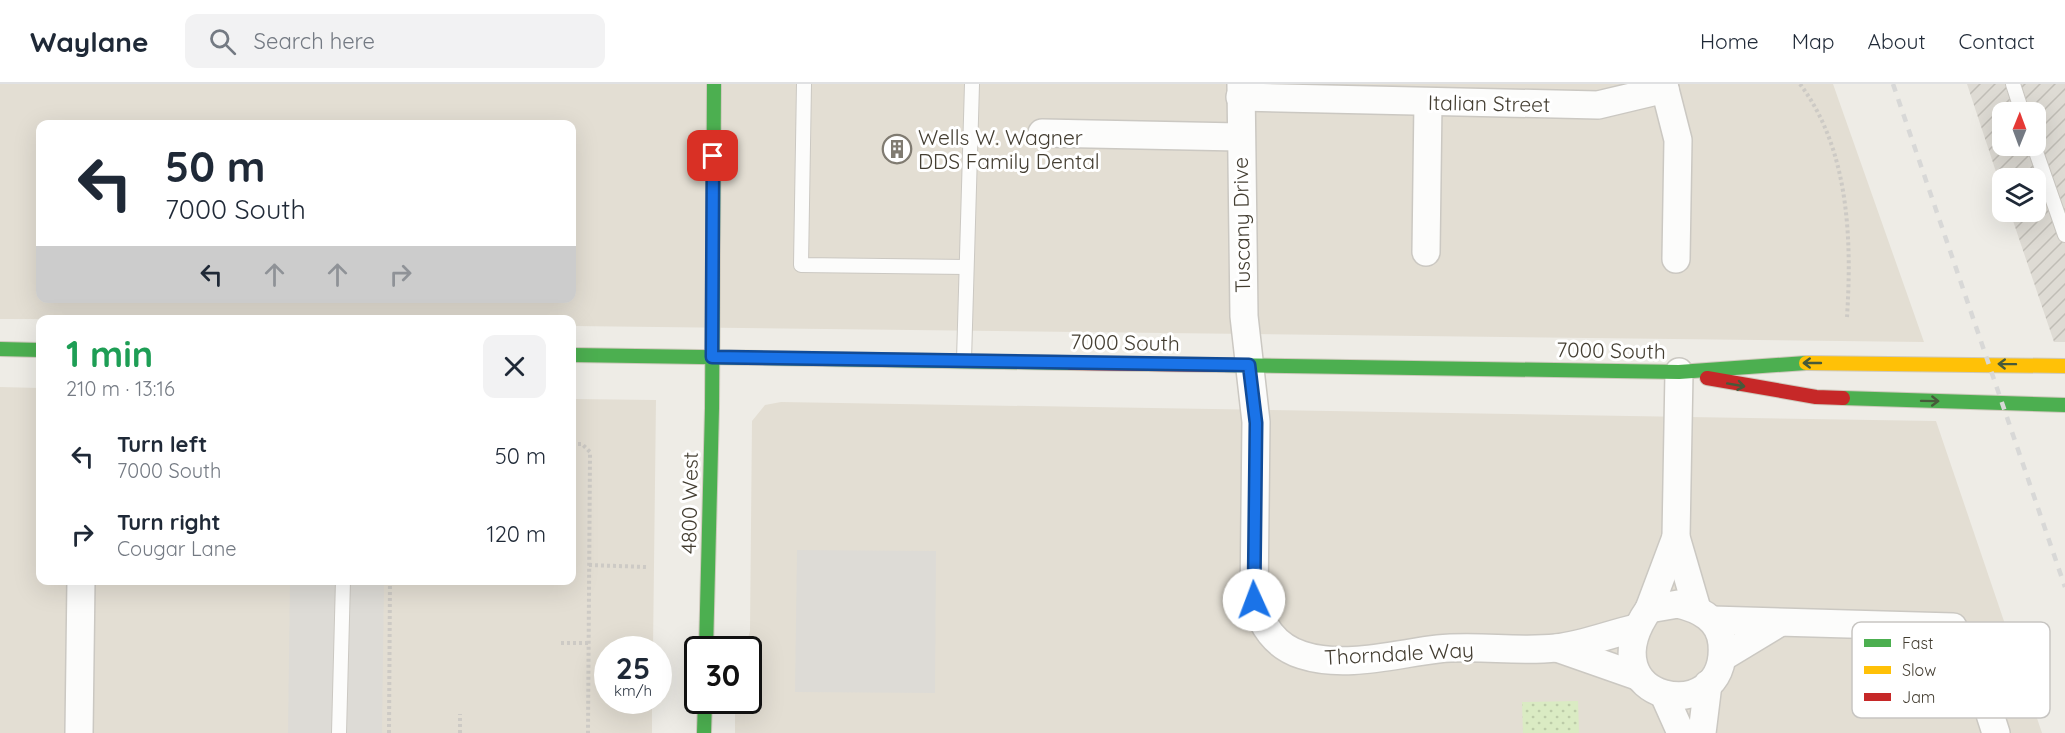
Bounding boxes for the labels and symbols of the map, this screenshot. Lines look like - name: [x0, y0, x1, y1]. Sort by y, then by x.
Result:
- street label: Italian Street: [1428, 89, 1550, 117]
- north arrow: [1992, 102, 2046, 156]
- place label: Wells W. Wagner DDS Family Dental: [918, 124, 1100, 174]
- pin: [687, 130, 738, 181]
- building icon: Wells W. Wagner DDS Family Dental: [881, 133, 913, 165]
- street label: Tuscany Drive: [1227, 157, 1255, 293]
- street label: 7000 South: [1070, 328, 1180, 356]
- street label: 7000 South: [1556, 336, 1666, 364]
- one-way arrow: [1802, 357, 1822, 369]
- one-way arrow: [1997, 359, 2017, 370]
- one-way arrow: [1726, 379, 1745, 390]
- one-way arrow: [1919, 396, 1939, 407]
- street label: 4800 West: [675, 452, 703, 554]
- position arrow: [1222, 568, 1286, 632]
- legend: [1852, 622, 2050, 718]
- text: Fast: [1902, 633, 1933, 653]
- speed limit sign: 30: [684, 636, 762, 714]
- street label: Thorndale Way: [1323, 636, 1475, 670]
- text: Slow: [1902, 660, 1936, 680]
- text: Jam: [1902, 687, 1935, 707]

